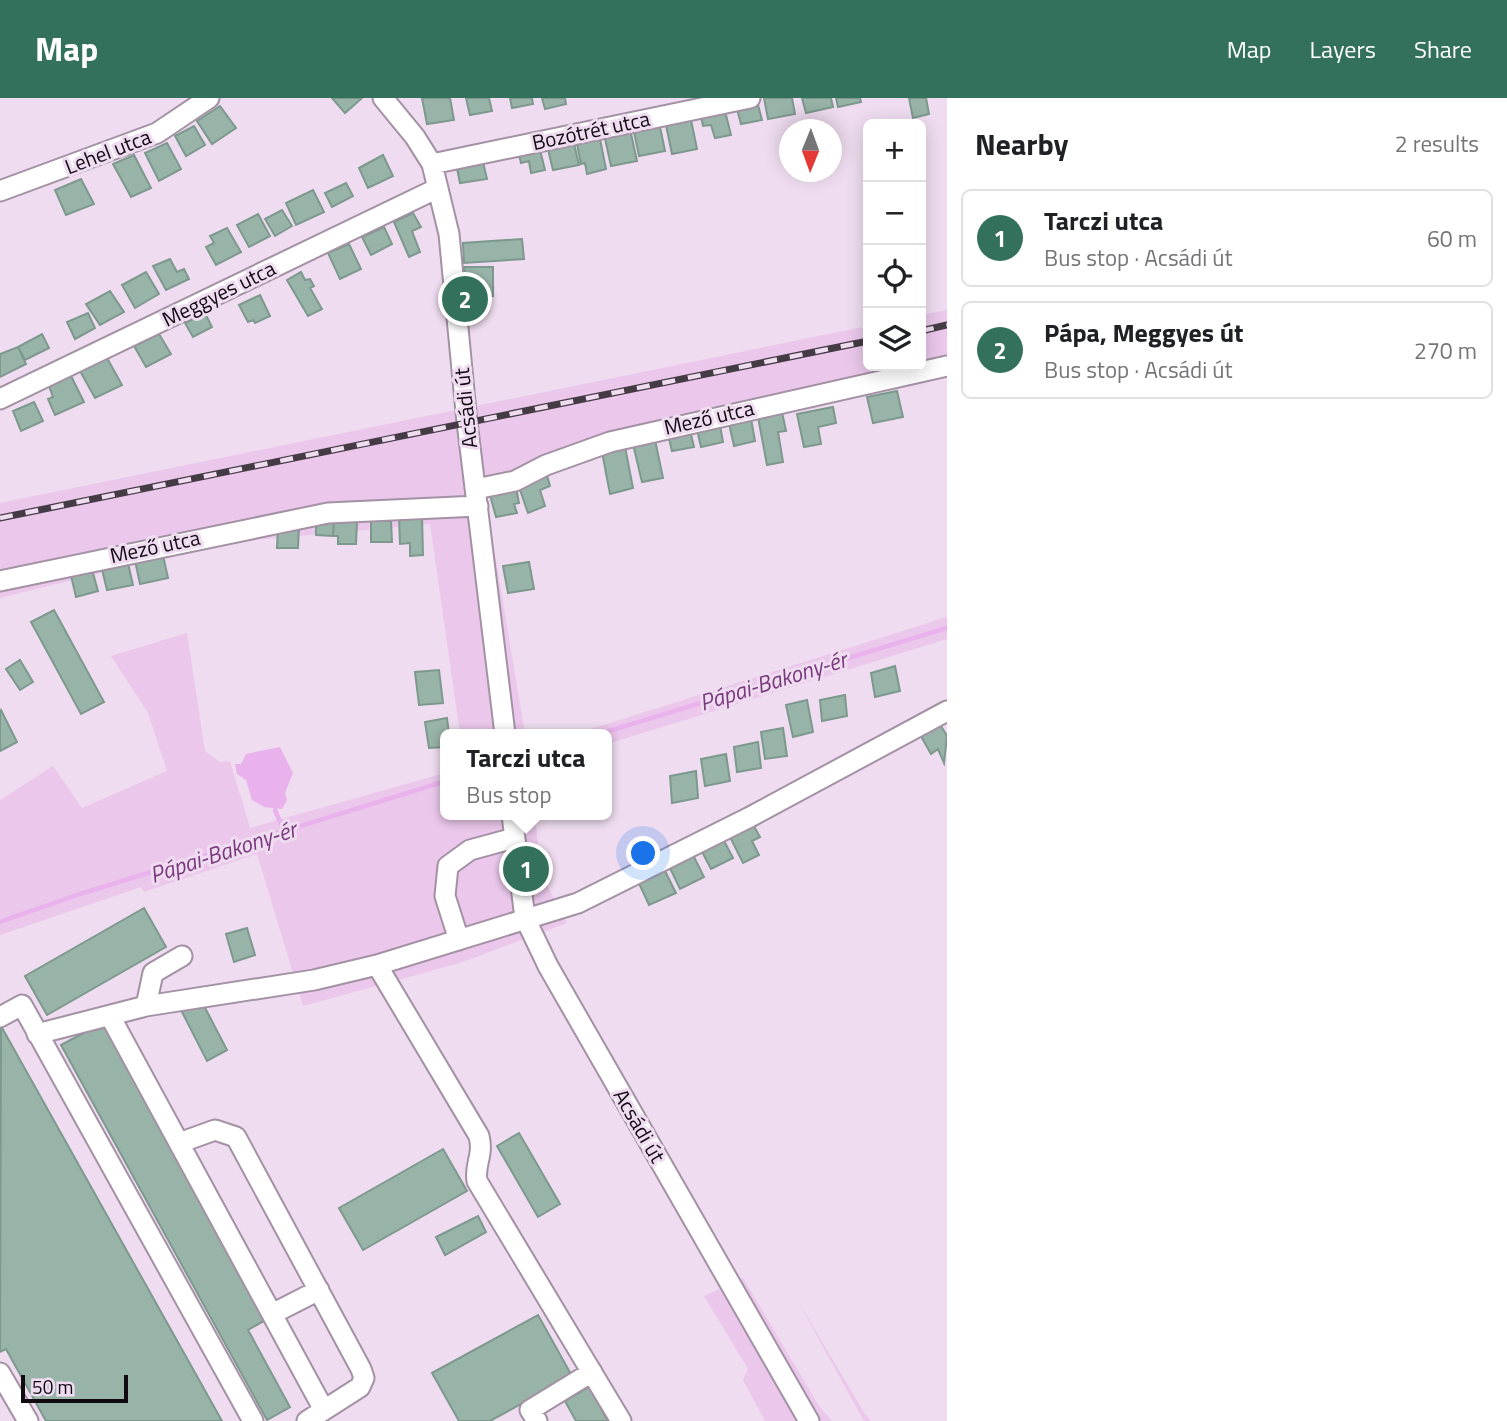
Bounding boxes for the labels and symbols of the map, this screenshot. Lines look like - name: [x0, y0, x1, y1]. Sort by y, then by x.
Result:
- street label: Bozótrét utca: [529, 102, 653, 158]
- north arrow: [779, 119, 842, 182]
- street label: Lehel utca: [60, 120, 156, 182]
- street label: Meggyes utca: [156, 252, 281, 334]
- pin: 2: [442, 273, 488, 325]
- street label: Acsádi út: [445, 366, 485, 450]
- street label: Mező utca: [661, 391, 757, 443]
- street label: Mező utca: [107, 521, 203, 571]
- water label: Pápai-Bakony-ér: [695, 641, 853, 720]
- water label: Pápai-Bakony-ér: [145, 810, 303, 892]
- your location: [626, 836, 660, 870]
- pin: 1: [503, 843, 549, 895]
- street label: Acsádi út: [606, 1083, 674, 1169]
- scale bar: [21, 1372, 128, 1404]

